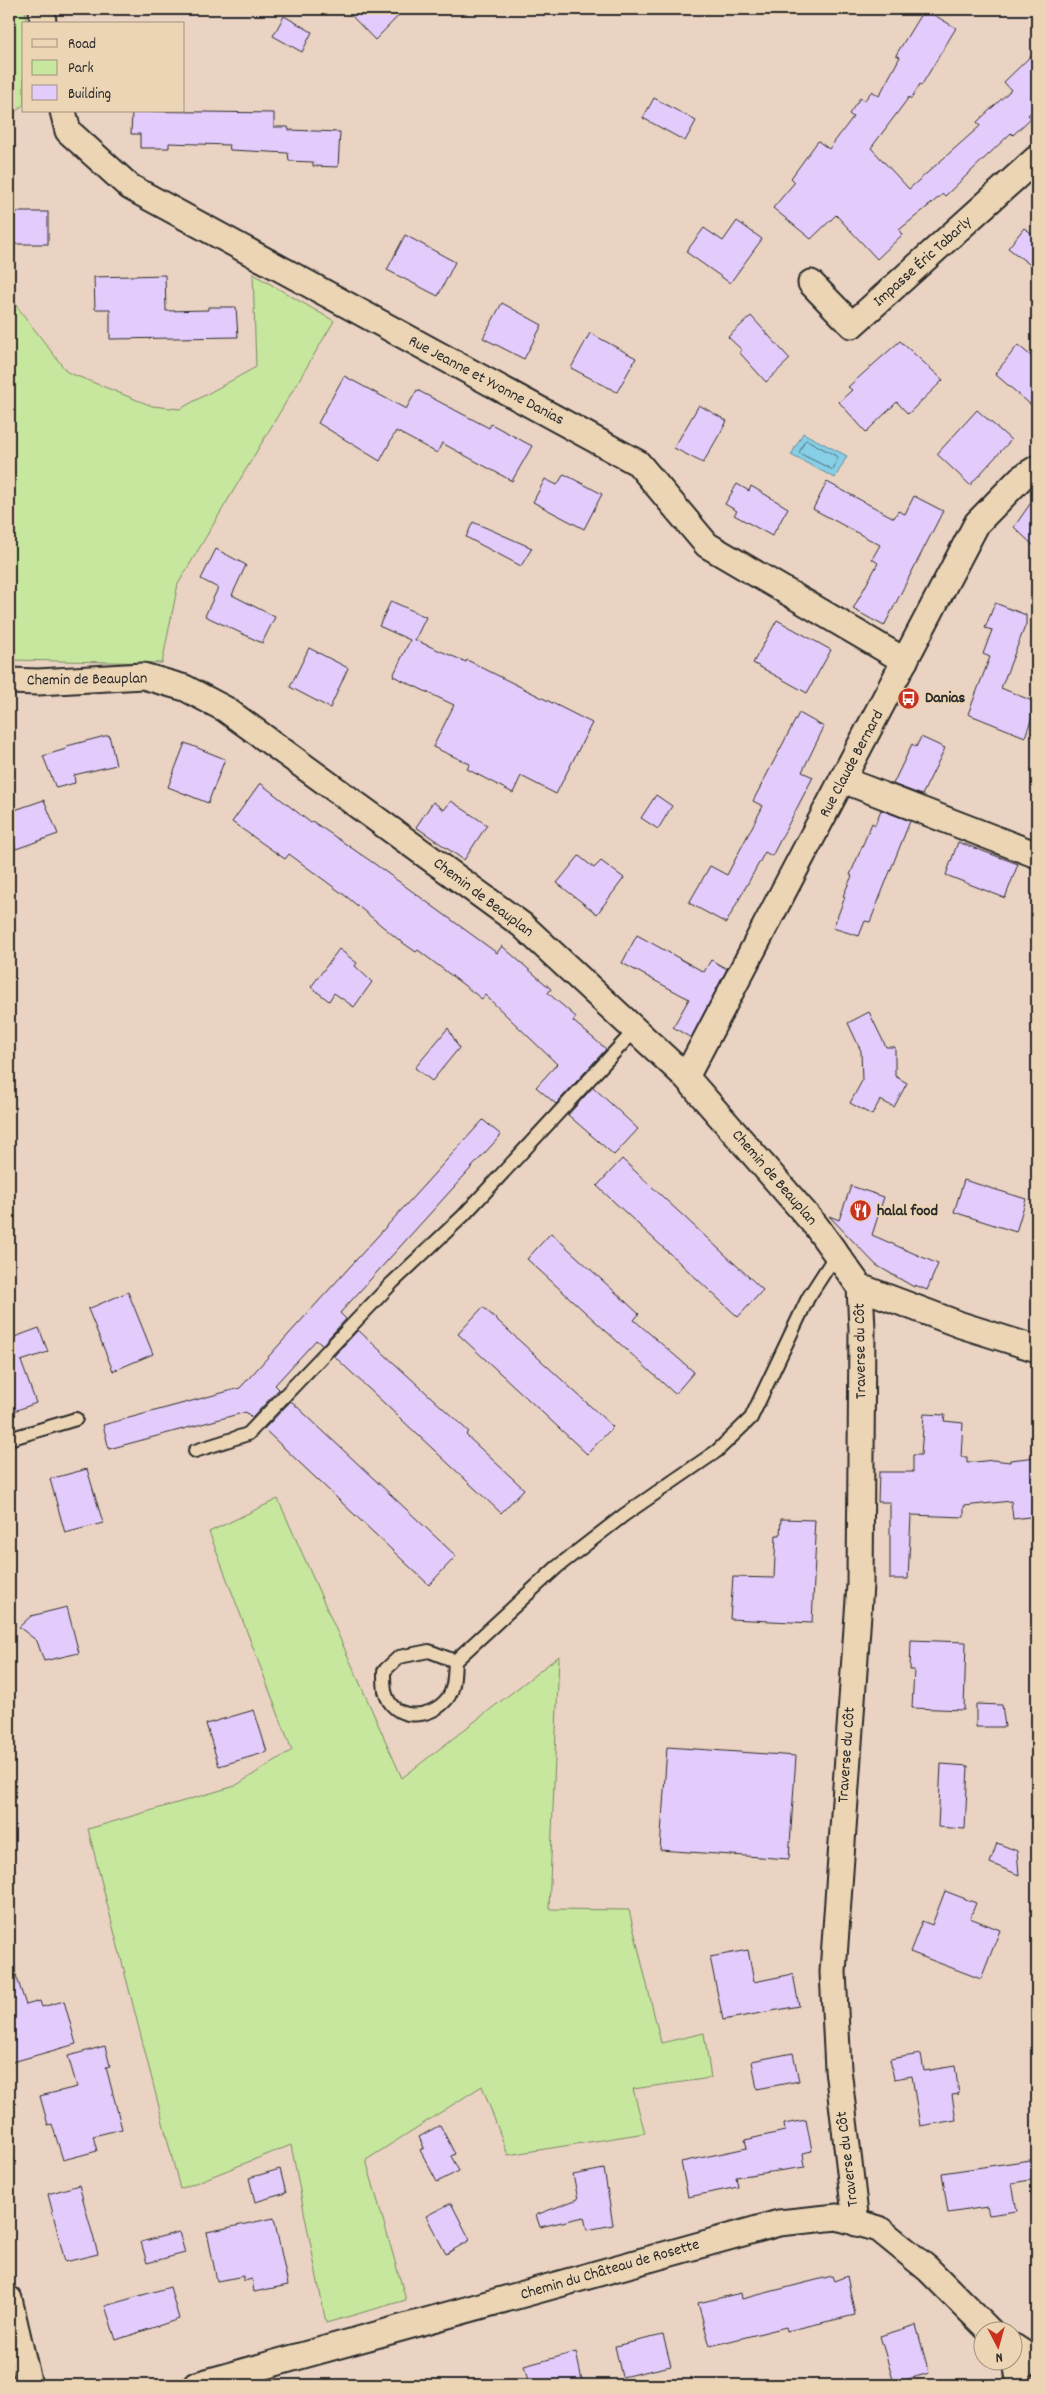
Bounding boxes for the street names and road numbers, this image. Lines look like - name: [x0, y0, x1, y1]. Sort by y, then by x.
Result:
- street label: Impasse Éric Tabarly: [869, 211, 978, 313]
- street label: Rue Jeanne et Yvonne Danias: [404, 330, 568, 432]
- street label: Chemin de Beauplan: [27, 667, 147, 693]
- street label: Rue Claude Bernard: [814, 706, 890, 822]
- street label: Chemin de Beauplan: [428, 853, 538, 943]
- street label: Chemin de Beauplan: [726, 1125, 822, 1231]
- street label: Traverse du Côt: [849, 1303, 873, 1399]
- street label: Traverse du Côt: [832, 1706, 862, 1804]
- street label: Traverse du Côt: [831, 2110, 865, 2208]
- street label: Chemin du Château de Rosette: [518, 2233, 702, 2307]

